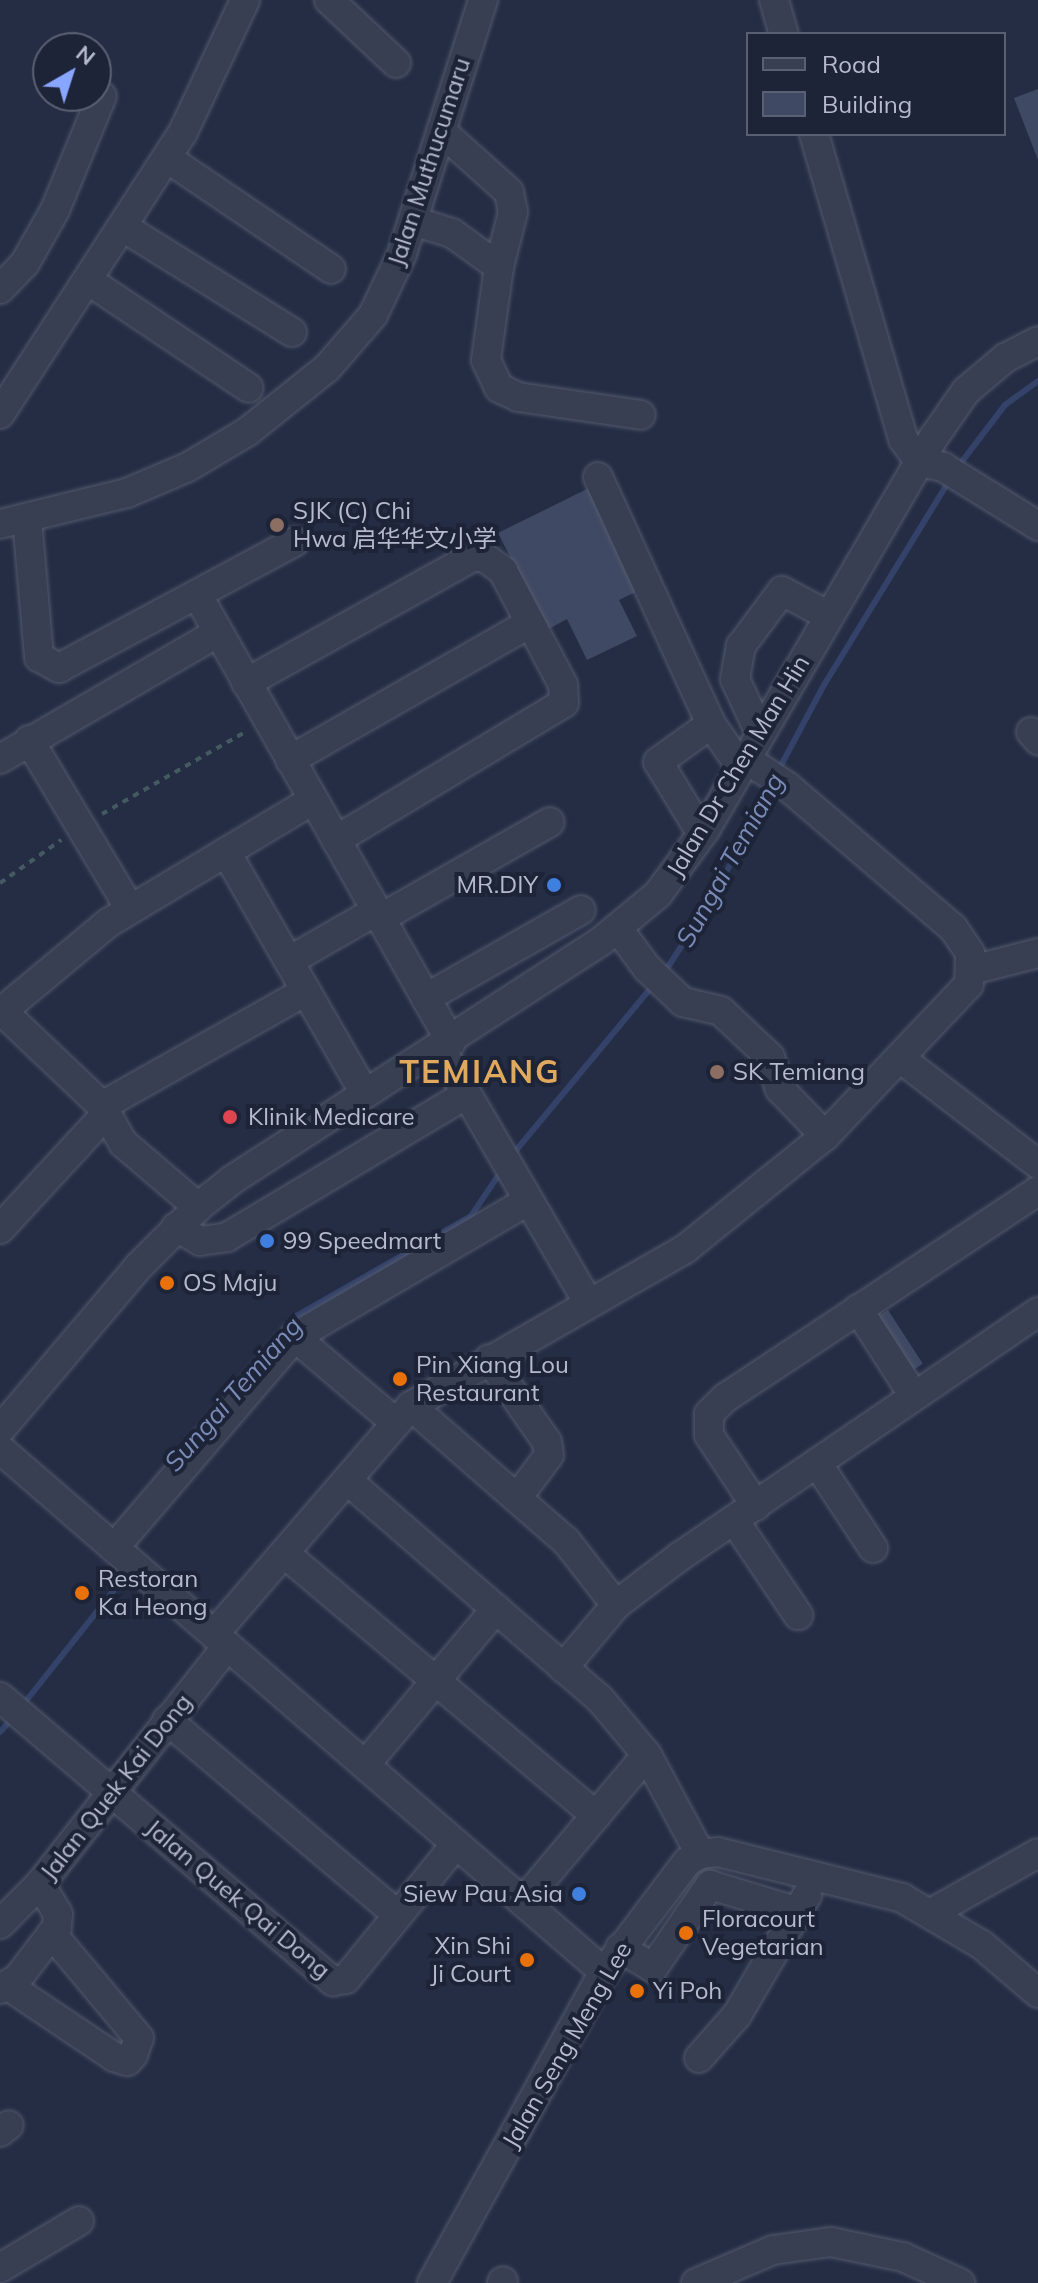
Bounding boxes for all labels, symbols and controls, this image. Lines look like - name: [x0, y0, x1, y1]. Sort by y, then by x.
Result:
- north arrow: [32, 32, 112, 112]
- legend: [746, 32, 1006, 136]
- text: N: [71, 39, 101, 71]
- text: Road: [822, 49, 881, 79]
- street label: Jalan Muthucumaru: [382, 54, 476, 270]
- text: Building: [822, 89, 912, 119]
- place label: SJK (C) Chi Hwa 启华华文小学: [293, 497, 497, 553]
- marker: SJK (C) Chi Hwa 启华华文小学: [268, 516, 286, 534]
- street label: Jalan Dr Chen Man Hin: [661, 650, 815, 882]
- water label: Sungai Temiang: [669, 768, 791, 952]
- place label: MR.DIY: [456, 871, 538, 899]
- marker: MR.DIY: [545, 876, 563, 894]
- district label: TEMIANG: [399, 1052, 561, 1090]
- place label: SK Temiang: [733, 1058, 865, 1086]
- marker: SK Temiang: [708, 1063, 726, 1081]
- place label: Klinik Medicare: [248, 1103, 415, 1131]
- marker: Klinik Medicare: [219, 1106, 241, 1128]
- place label: 99 Speedmart: [283, 1227, 441, 1255]
- marker: 99 Speedmart: [258, 1232, 276, 1250]
- place label: OS Maju: [183, 1269, 277, 1297]
- marker: OS Maju: [158, 1274, 176, 1292]
- water label: Sungai Temiang: [158, 1311, 308, 1477]
- place label: Pin Xiang Lou Restaurant: [416, 1351, 569, 1407]
- marker: Pin Xiang Lou Restaurant: [391, 1370, 409, 1388]
- place label: Restoran Ka Heong: [98, 1565, 208, 1621]
- marker: Restoran Ka Heong: [73, 1584, 91, 1602]
- street label: Jalan Quek Kai Dong: [34, 1688, 198, 1886]
- street label: Jalan Quek Qai Dong: [140, 1813, 336, 1985]
- place label: Siew Pau Asia: [403, 1880, 563, 1908]
- marker: Siew Pau Asia: [570, 1885, 588, 1903]
- place label: Floracourt Vegetarian: [702, 1905, 824, 1961]
- marker: Floracourt Vegetarian: [677, 1924, 695, 1942]
- place label: Xin Shi Ji Court: [430, 1932, 511, 1988]
- street label: Jalan Seng Meng Lee: [496, 1937, 638, 2153]
- marker: Xin Shi Ji Court: [518, 1951, 536, 1969]
- place label: Yi Poh: [653, 1977, 722, 2005]
- marker: Yi Poh: [628, 1982, 646, 2000]

